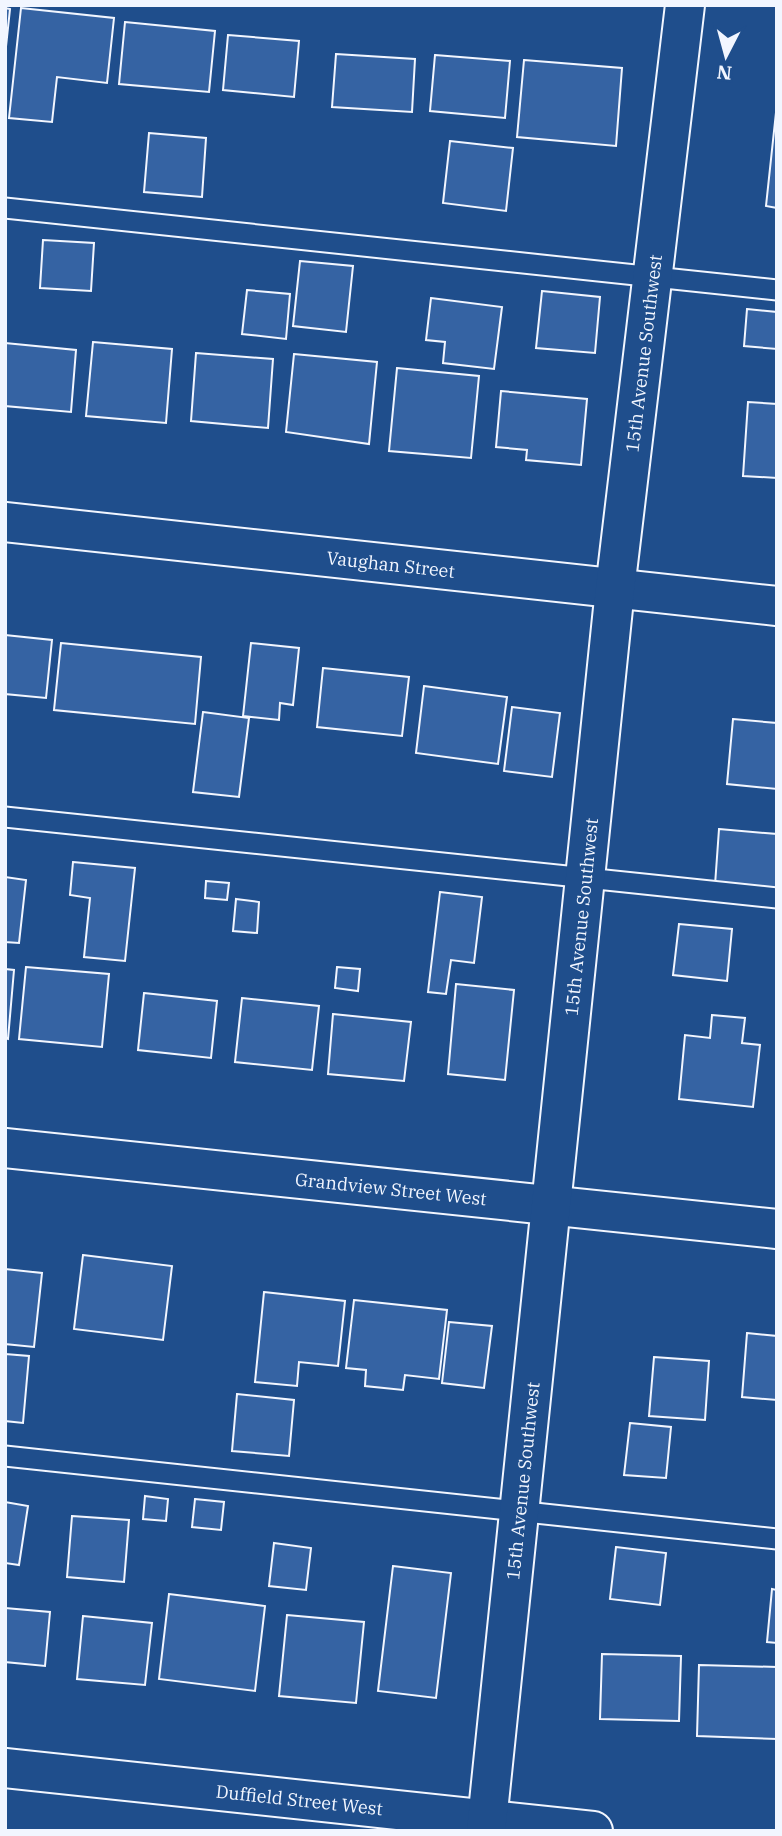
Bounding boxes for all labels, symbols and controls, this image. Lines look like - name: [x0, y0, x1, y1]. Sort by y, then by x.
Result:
- north arrow: [691, 21, 761, 91]
- text: N: [715, 60, 733, 86]
- street label: 15th Avenue Southwest: [620, 253, 666, 453]
- street label: Vaughan Street: [325, 546, 456, 582]
- street label: 15th Avenue Southwest: [559, 817, 603, 1017]
- street label: Grandview Street West: [294, 1167, 488, 1210]
- street label: 15th Avenue Southwest: [501, 1381, 544, 1581]
- street label: Duffield Street West: [215, 1779, 384, 1820]

